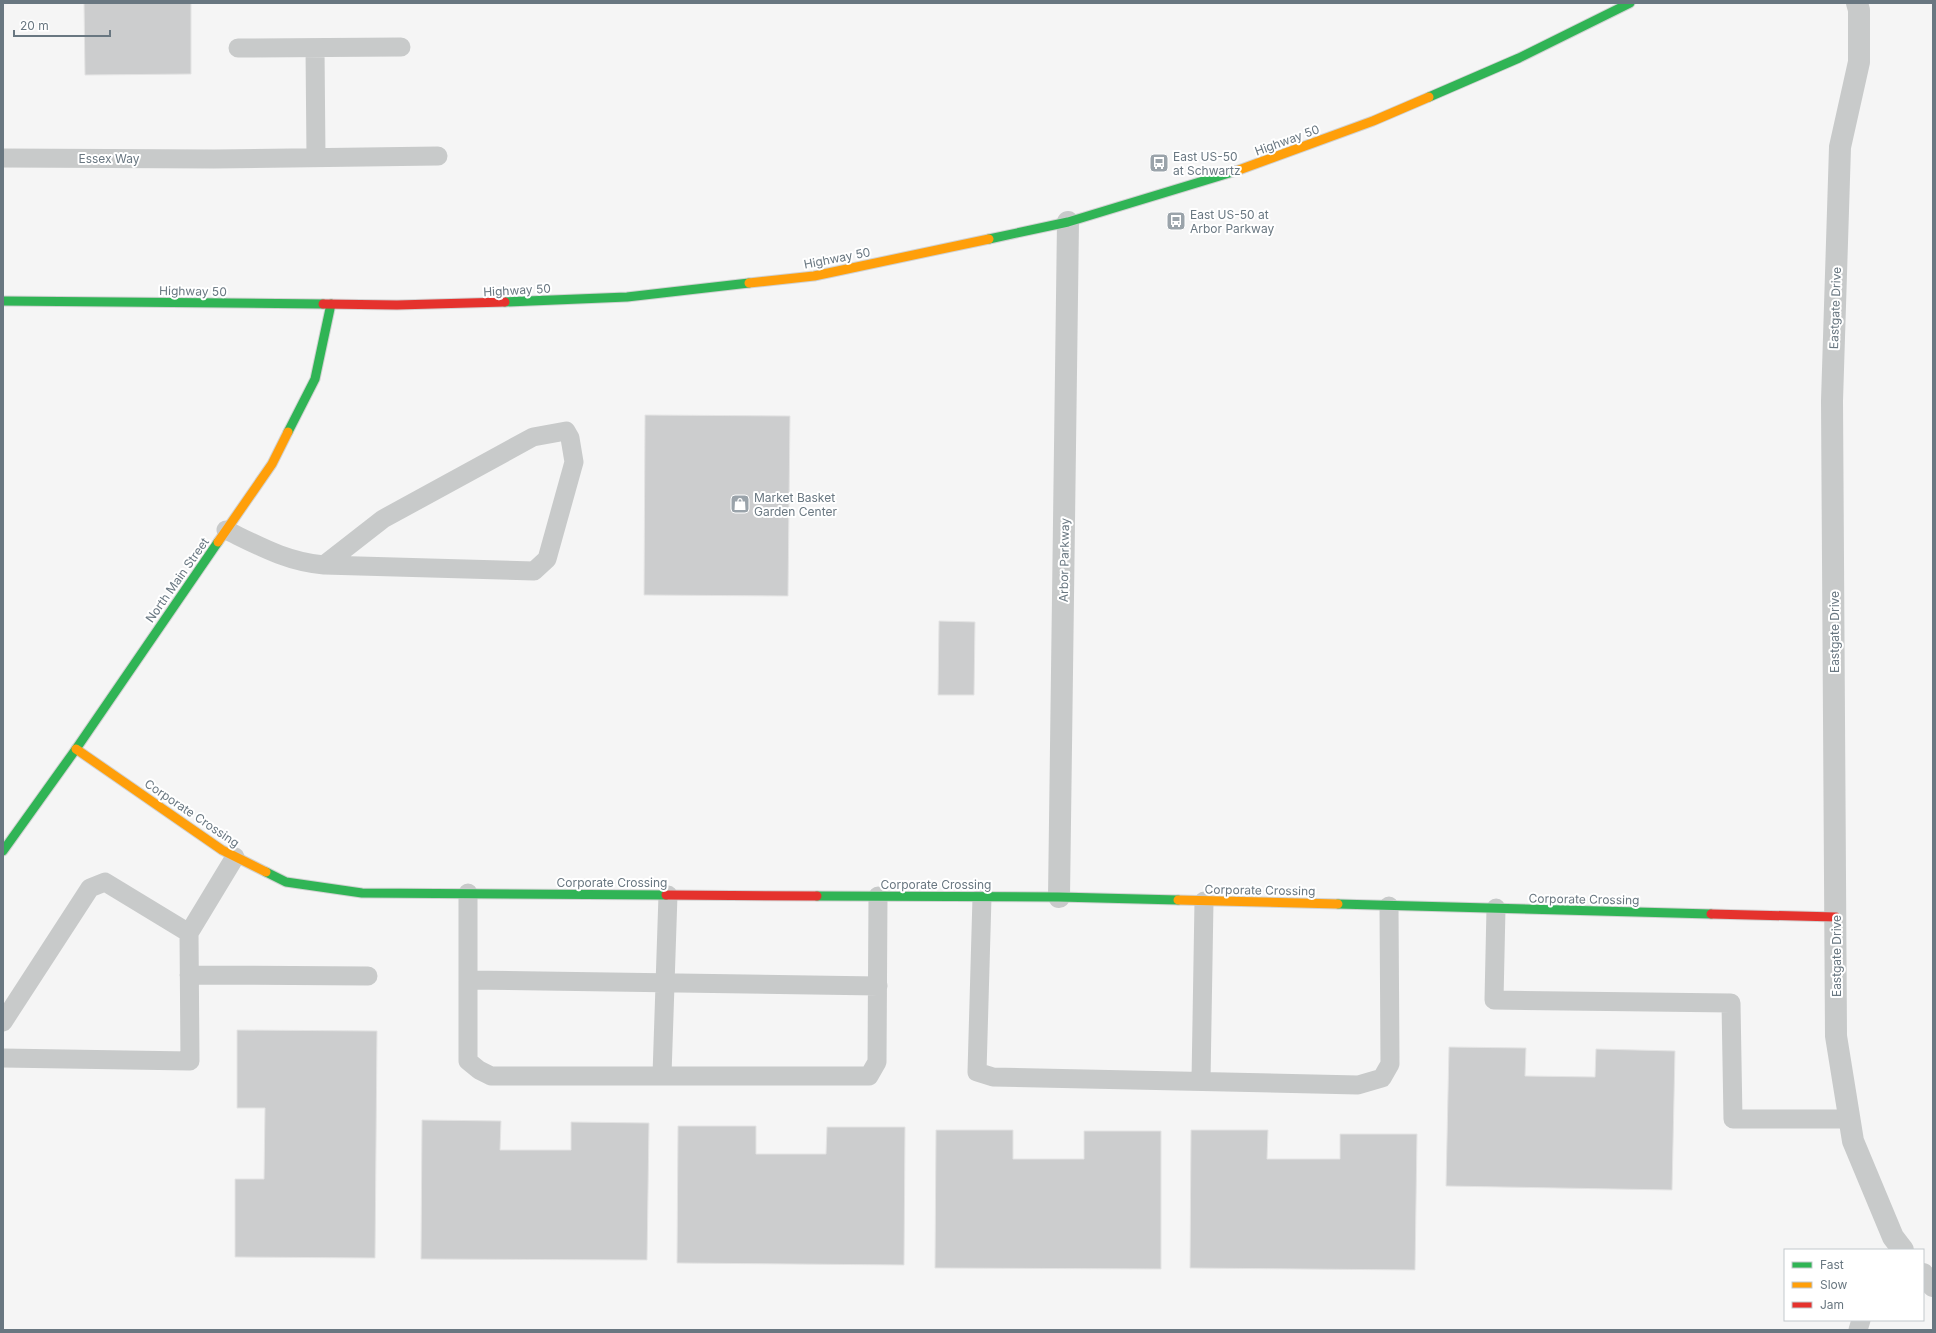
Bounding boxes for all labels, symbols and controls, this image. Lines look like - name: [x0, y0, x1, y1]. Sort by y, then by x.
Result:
- scale bar: [14, 12, 110, 38]
- text: 20 m: [20, 18, 49, 33]
- street label: Highway 50: [1253, 121, 1321, 159]
- place label: East US-50 at Schwartz: [1173, 149, 1241, 178]
- street label: Essex Way: [78, 151, 140, 166]
- bus stop icon: East US-50 at Schwartz: [1148, 152, 1170, 174]
- place label: East US-50 at Arbor Parkway: [1190, 207, 1274, 236]
- bus stop icon: East US-50 at Arbor Parkway: [1165, 210, 1187, 232]
- street label: Highway 50: [802, 244, 872, 272]
- street label: Eastgate Drive: [1826, 267, 1844, 349]
- street label: Highway 50: [483, 281, 551, 299]
- street label: Highway 50: [159, 283, 227, 299]
- place label: Market Basket Garden Center: [754, 490, 837, 519]
- shop icon: Market Basket Garden Center: [729, 493, 751, 515]
- street label: Arbor Parkway: [1056, 518, 1072, 602]
- street label: North Main Street: [142, 535, 212, 625]
- street label: Eastgate Drive: [1827, 591, 1842, 673]
- street label: Corporate Crossing: [142, 776, 242, 850]
- street label: Corporate Crossing: [557, 875, 667, 890]
- street label: Corporate Crossing: [881, 877, 991, 892]
- street label: Corporate Crossing: [1204, 882, 1316, 898]
- street label: Corporate Crossing: [1528, 891, 1640, 907]
- street label: Eastgate Drive: [1829, 915, 1844, 997]
- legend: [1784, 1249, 1924, 1321]
- text: Fast: [1820, 1257, 1844, 1272]
- text: Slow: [1820, 1277, 1848, 1292]
- text: Jam: [1820, 1297, 1844, 1312]

